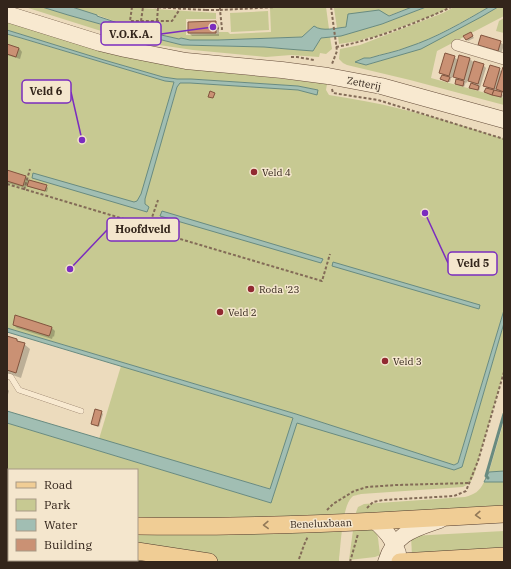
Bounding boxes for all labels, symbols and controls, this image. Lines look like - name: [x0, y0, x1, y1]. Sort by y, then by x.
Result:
- callout: V.O.K.A.: [101, 22, 161, 45]
- text: V.O.K.A.: [109, 27, 153, 41]
- street label: Zetterij: [346, 74, 382, 93]
- callout: Veld 6: [22, 80, 71, 103]
- text: Veld 6: [30, 84, 63, 98]
- place label: Veld 4: [262, 166, 291, 179]
- marker: Veld 4: [249, 167, 259, 177]
- callout: Hoofdveld: [107, 218, 179, 241]
- text: Hoofdveld: [115, 222, 171, 236]
- callout: Veld 5: [448, 252, 497, 275]
- text: Veld 5: [457, 256, 489, 270]
- place label: Roda '23: [259, 283, 300, 296]
- marker: Roda '23: [246, 284, 256, 294]
- place label: Veld 2: [228, 306, 257, 319]
- marker: Veld 2: [215, 307, 225, 317]
- place label: Veld 3: [393, 355, 422, 368]
- marker: Veld 3: [380, 356, 390, 366]
- legend: [8, 469, 138, 561]
- text: Road: [44, 477, 73, 492]
- text: Park: [44, 497, 70, 512]
- one-way arrow: [475, 511, 481, 520]
- street label: Beneluxbaan: [290, 516, 353, 531]
- text: Water: [44, 517, 78, 532]
- one-way arrow: [263, 521, 269, 529]
- text: Building: [44, 537, 92, 552]

